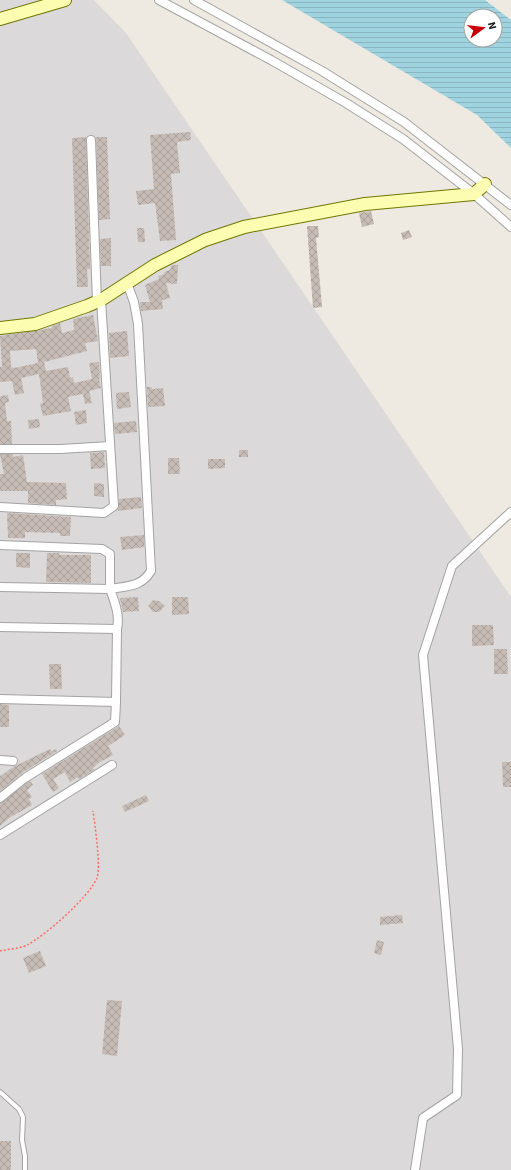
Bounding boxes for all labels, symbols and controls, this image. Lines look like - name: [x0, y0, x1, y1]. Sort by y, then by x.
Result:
- north arrow: [463, 8, 503, 48]
- text: N: [484, 20, 500, 31]

